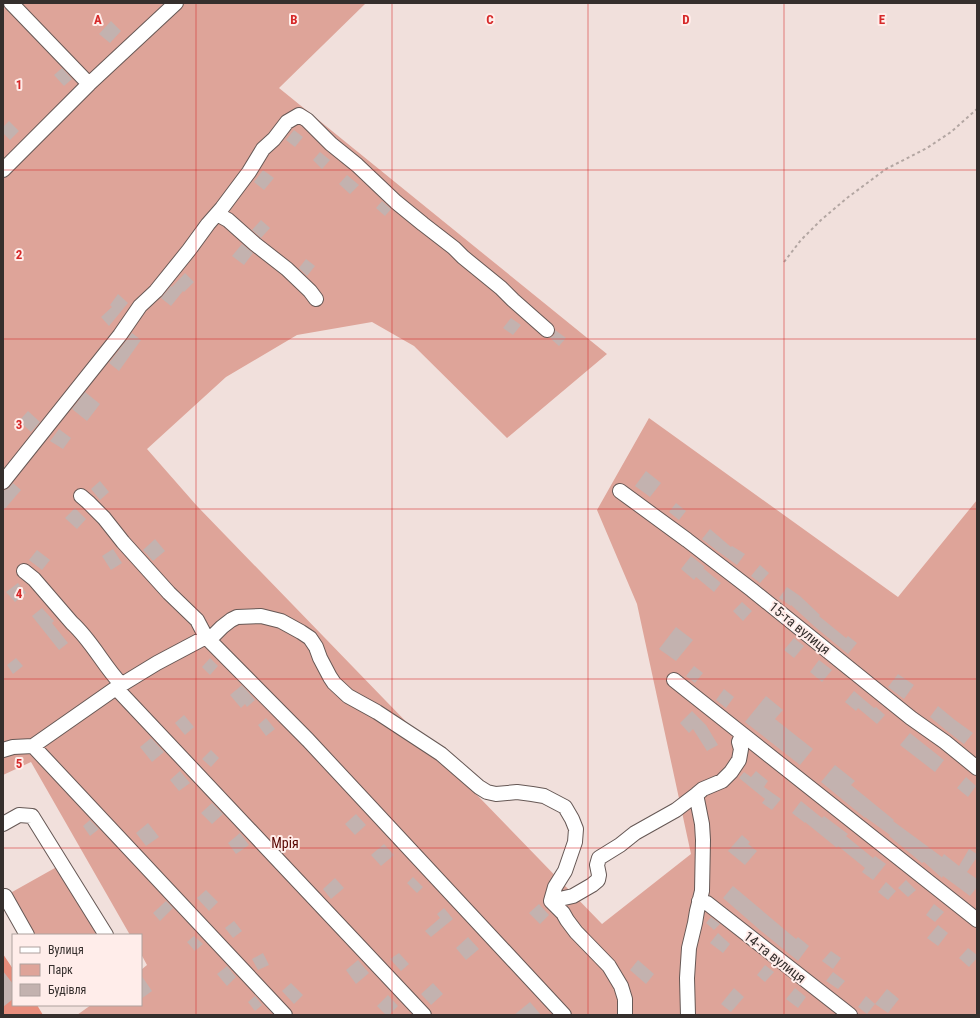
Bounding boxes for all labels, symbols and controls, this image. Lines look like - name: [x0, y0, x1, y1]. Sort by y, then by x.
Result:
- text: A: [94, 12, 102, 27]
- text: B: [290, 12, 298, 27]
- text: C: [486, 12, 494, 27]
- text: D: [682, 12, 690, 27]
- text: E: [879, 12, 886, 27]
- text: 1: [16, 77, 22, 92]
- text: 2: [16, 247, 23, 262]
- text: 3: [16, 417, 22, 432]
- text: 4: [16, 586, 23, 601]
- street label: 15-та вулиця: [766, 598, 834, 658]
- text: 5: [16, 756, 23, 771]
- park label: Мрія: [271, 835, 299, 851]
- street label: 14-та вулиця: [741, 928, 809, 986]
- legend: [12, 934, 142, 1006]
- text: Вулиця: [48, 943, 84, 957]
- text: Парк: [48, 963, 73, 977]
- text: Будівля: [48, 983, 86, 997]

